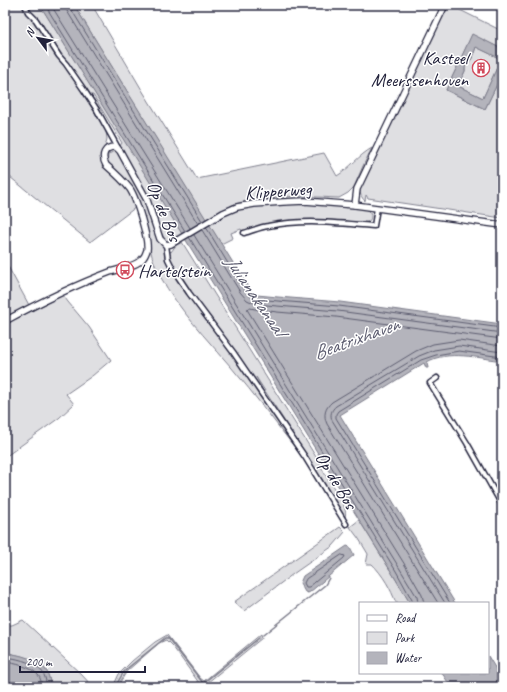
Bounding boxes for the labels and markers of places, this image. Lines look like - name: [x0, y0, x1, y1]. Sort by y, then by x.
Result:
- place label: Kasteel Meerssenhoven: [371, 46, 472, 92]
- building icon: Kasteel Meerssenhoven: [471, 58, 491, 78]
- place label: Hartelstein: [138, 259, 212, 283]
- bus stop icon: Hartelstein: [115, 260, 135, 280]

